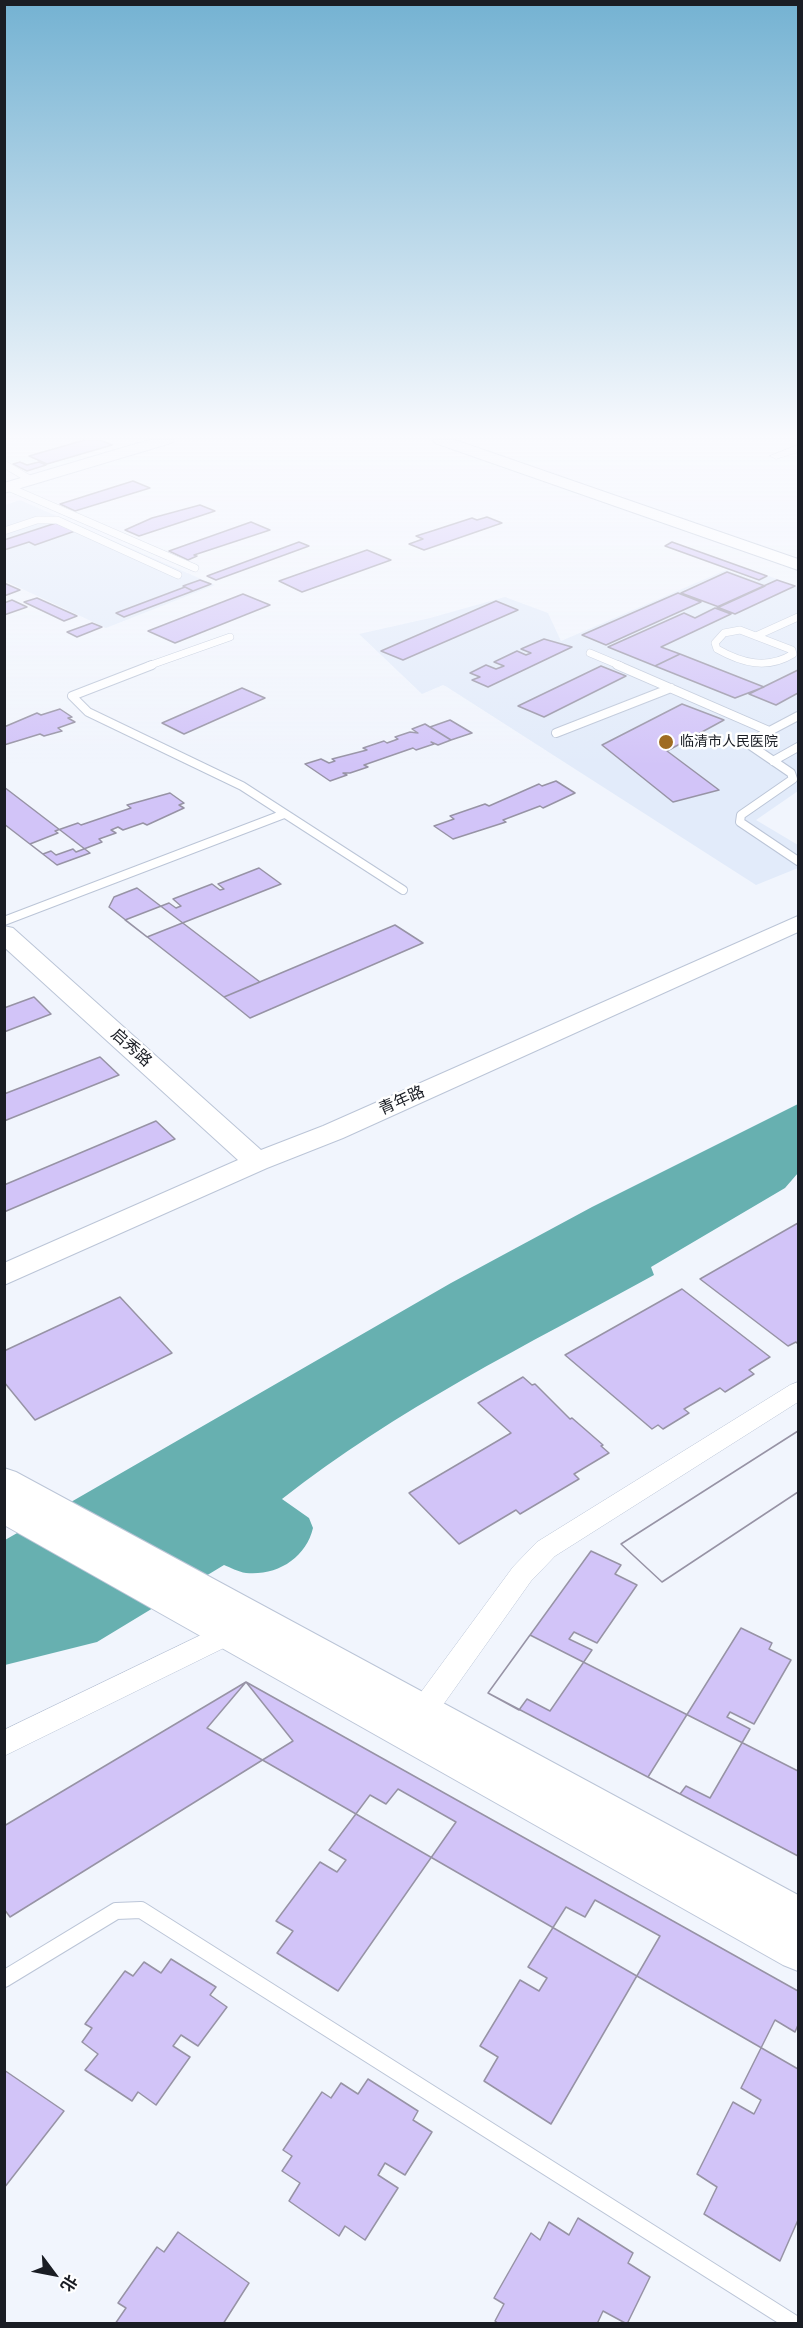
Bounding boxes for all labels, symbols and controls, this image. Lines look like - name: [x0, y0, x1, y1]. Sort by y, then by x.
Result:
- marker: 临清市人民医院: [657, 733, 675, 751]
- place label: 临清市人民医院: [680, 734, 778, 750]
- street label: 启秀路: [107, 1025, 155, 1071]
- street label: 青年路: [376, 1082, 428, 1120]
- north arrow: [24, 2244, 84, 2304]
- text: 北: [56, 2271, 83, 2296]

